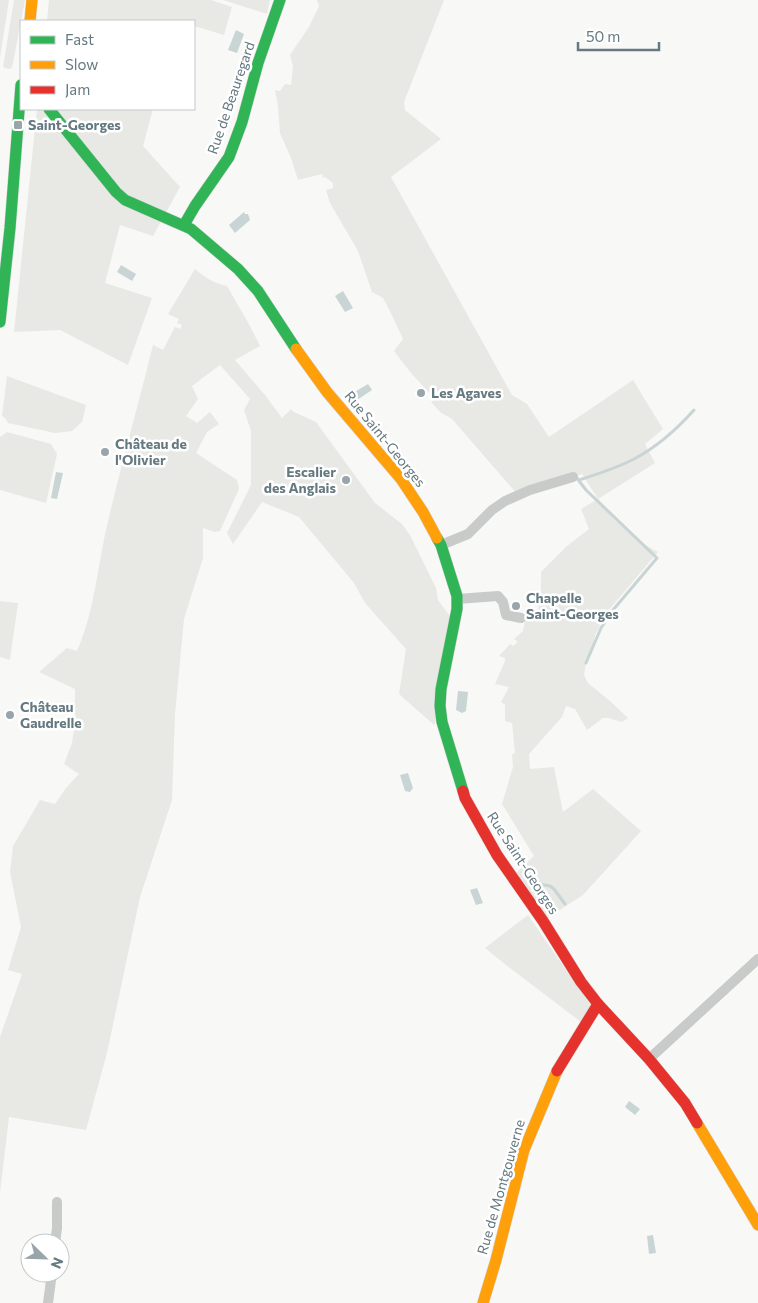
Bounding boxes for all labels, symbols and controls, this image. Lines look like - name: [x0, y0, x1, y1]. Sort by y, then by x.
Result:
- legend: [20, 20, 195, 110]
- scale bar: [578, 20, 659, 52]
- text: 50 m: [586, 27, 620, 45]
- text: Fast: [65, 30, 94, 48]
- street label: Rue de Beauregard: [203, 39, 258, 156]
- text: Slow: [65, 55, 98, 73]
- text: Jam: [65, 80, 90, 98]
- place label: Saint-Georges: [28, 116, 121, 133]
- marker: Saint-Georges: [12, 119, 24, 131]
- place label: Les Agaves: [431, 384, 502, 401]
- street label: Rue Saint-Georges: [341, 387, 429, 490]
- marker: Les Agaves: [415, 387, 427, 399]
- place label: Château de l'Olivier: [115, 435, 187, 468]
- marker: Château de l'Olivier: [99, 446, 111, 458]
- place label: Escalier des Anglais: [264, 463, 336, 496]
- marker: Escalier des Anglais: [340, 474, 352, 486]
- place label: Chapelle Saint-Georges: [526, 589, 619, 622]
- marker: Chapelle Saint-Georges: [510, 600, 522, 612]
- place label: Château Gaudrelle: [20, 698, 82, 731]
- marker: Château Gaudrelle: [4, 709, 16, 721]
- street label: Rue Saint-Georges: [484, 808, 563, 917]
- street label: Rue de Montgouverne: [473, 1117, 528, 1256]
- north arrow: [20, 1233, 70, 1283]
- text: N: [48, 1255, 67, 1271]

